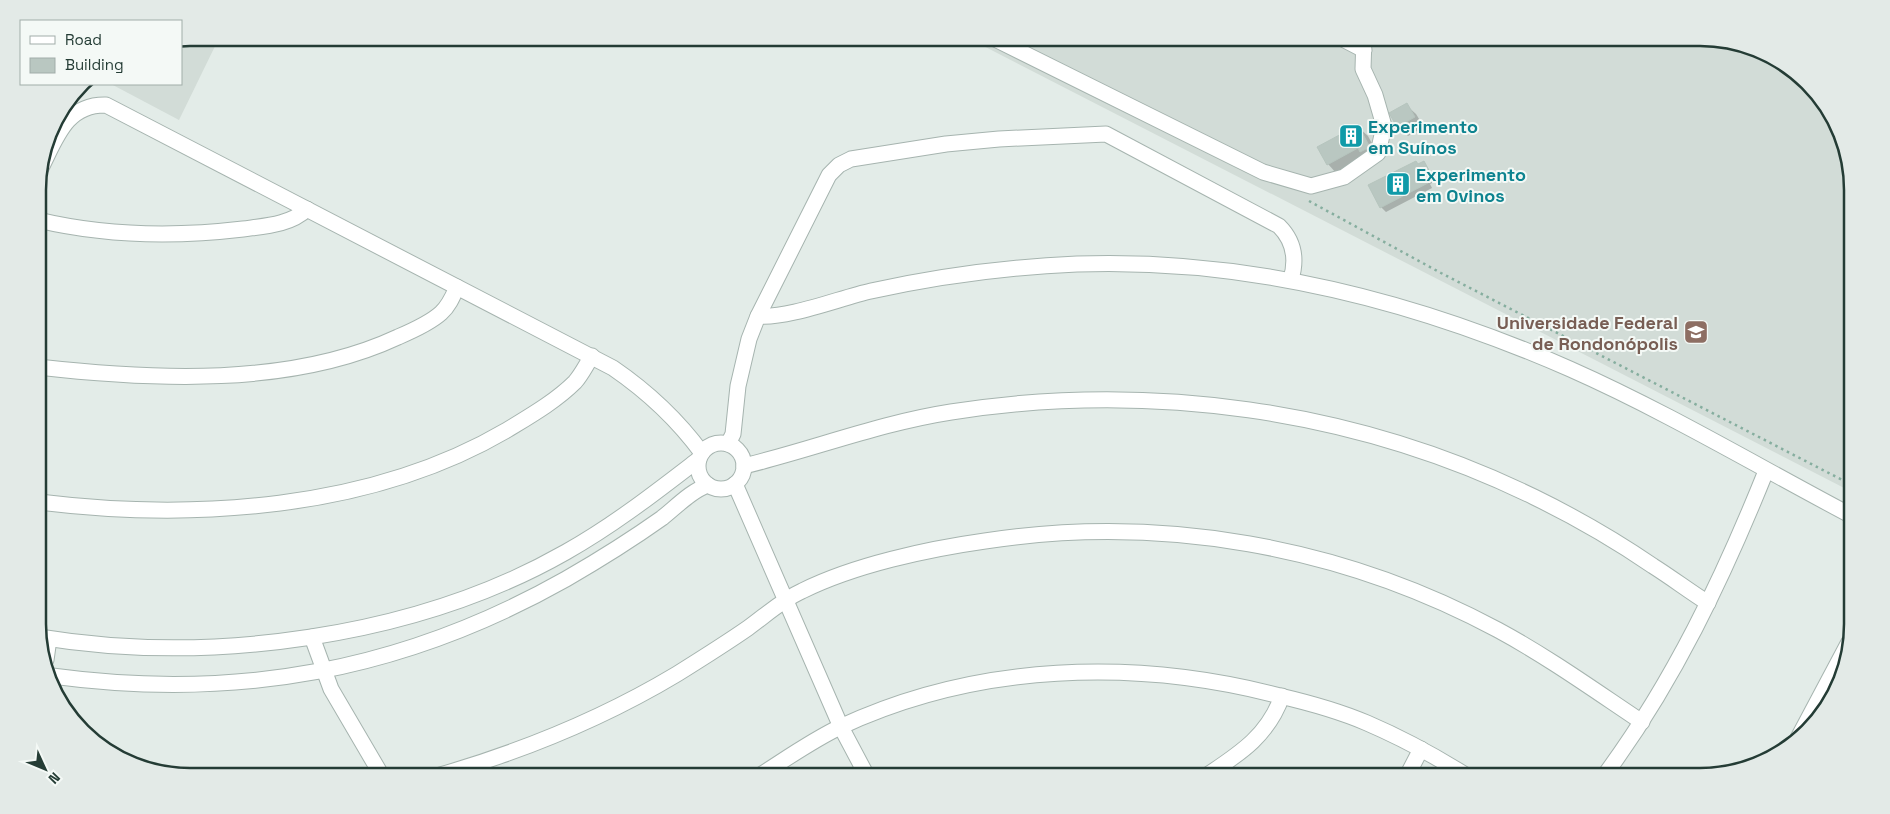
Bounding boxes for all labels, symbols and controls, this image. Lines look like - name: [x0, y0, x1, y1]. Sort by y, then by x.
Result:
- legend: [20, 20, 182, 85]
- text: Road: [65, 30, 102, 49]
- text: Building: [65, 55, 124, 74]
- place label: Experimento em Suínos: [1368, 115, 1478, 159]
- building icon: Experimento em Suínos: [1338, 123, 1364, 149]
- place label: Experimento em Ovinos: [1416, 163, 1526, 207]
- building icon: Experimento em Ovinos: [1385, 171, 1411, 197]
- place label: Universidade Federal de Rondonópolis: [1497, 311, 1678, 355]
- school or university icon: Universidade Federal de Rondonópolis: [1683, 319, 1709, 345]
- north arrow: [20, 744, 70, 794]
- text: N: [45, 768, 64, 788]

